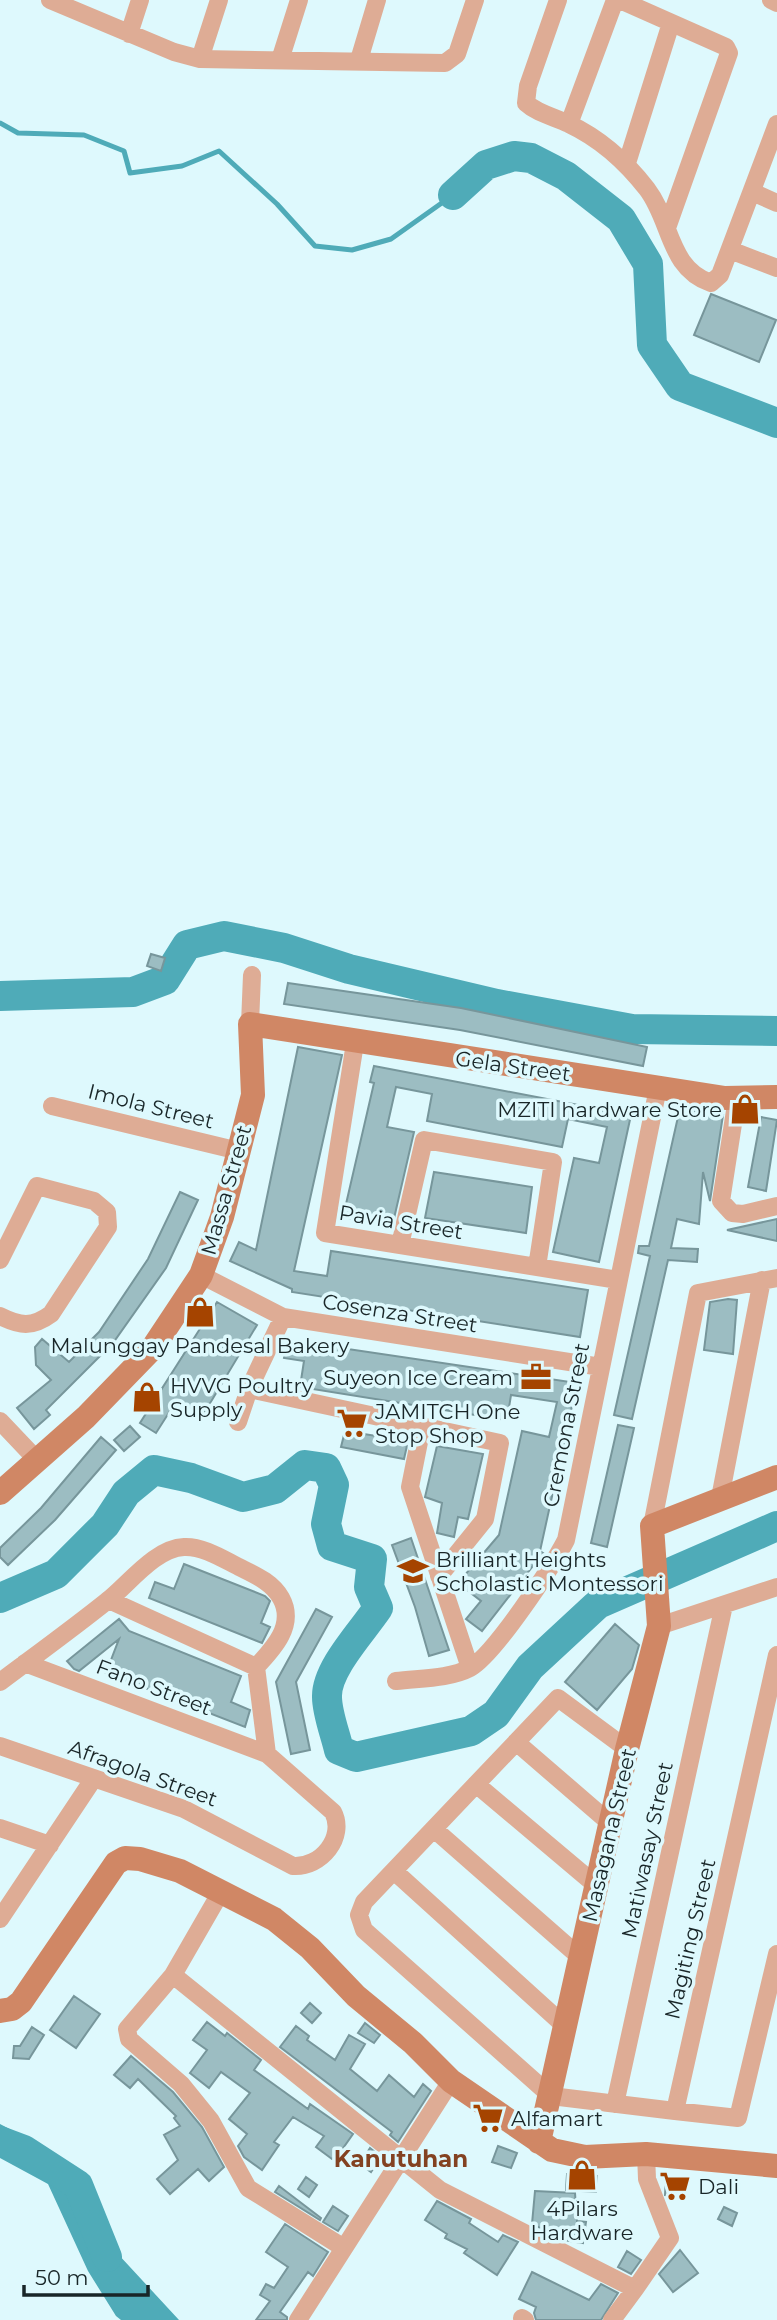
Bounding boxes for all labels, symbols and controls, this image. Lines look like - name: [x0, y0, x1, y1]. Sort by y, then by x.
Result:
- street label: Gela Street: [454, 1046, 572, 1086]
- street label: Imola Street: [85, 1078, 217, 1134]
- shop icon: MZITI hardware Store: [728, 1092, 762, 1126]
- place label: MZITI hardware Store: [497, 1097, 722, 1122]
- street label: Massa Street: [195, 1122, 257, 1258]
- street label: Pavia Street: [337, 1200, 465, 1244]
- street label: Cosenza Street: [321, 1288, 479, 1338]
- shop icon: Malunggay Pandesal Bakery: [183, 1295, 217, 1329]
- place label: Malunggay Pandesal Bakery: [51, 1333, 350, 1358]
- street label: Cremona Street: [538, 1341, 594, 1509]
- office icon: Suyeon Ice Cream: [519, 1360, 553, 1394]
- place label: Suyeon Ice Cream: [323, 1365, 513, 1390]
- place label: HVVG Poultry Supply: [170, 1373, 314, 1422]
- shop icon: HVVG Poultry Supply: [130, 1380, 164, 1414]
- place label: JAMITCH One Stop Shop: [374, 1399, 520, 1448]
- supermarket icon: JAMITCH One Stop Shop: [335, 1406, 369, 1440]
- place label: Brilliant Heights Scholastic Montessori: [436, 1547, 664, 1596]
- school or university icon: Brilliant Heights Scholastic Montessori: [396, 1554, 430, 1588]
- street label: Fano Street: [93, 1654, 215, 1720]
- street label: Afragola Street: [65, 1734, 221, 1812]
- street label: Masagana Street: [577, 1746, 641, 1924]
- street label: Matiwasay Street: [616, 1760, 678, 1940]
- street label: Magiting Street: [659, 1856, 721, 2022]
- supermarket icon: Alfamart: [471, 2101, 505, 2135]
- place label: Alfamart: [511, 2106, 603, 2131]
- district label: Kanutuhan: [334, 2145, 468, 2173]
- shop icon: 4Pilars Hardware: [565, 2158, 599, 2192]
- supermarket icon: Dali: [658, 2169, 692, 2203]
- place label: Dali: [698, 2174, 739, 2199]
- place label: 4Pilars Hardware: [530, 2196, 634, 2245]
- scale bar: [24, 2254, 149, 2298]
- text: 50 m: [35, 2265, 89, 2290]

